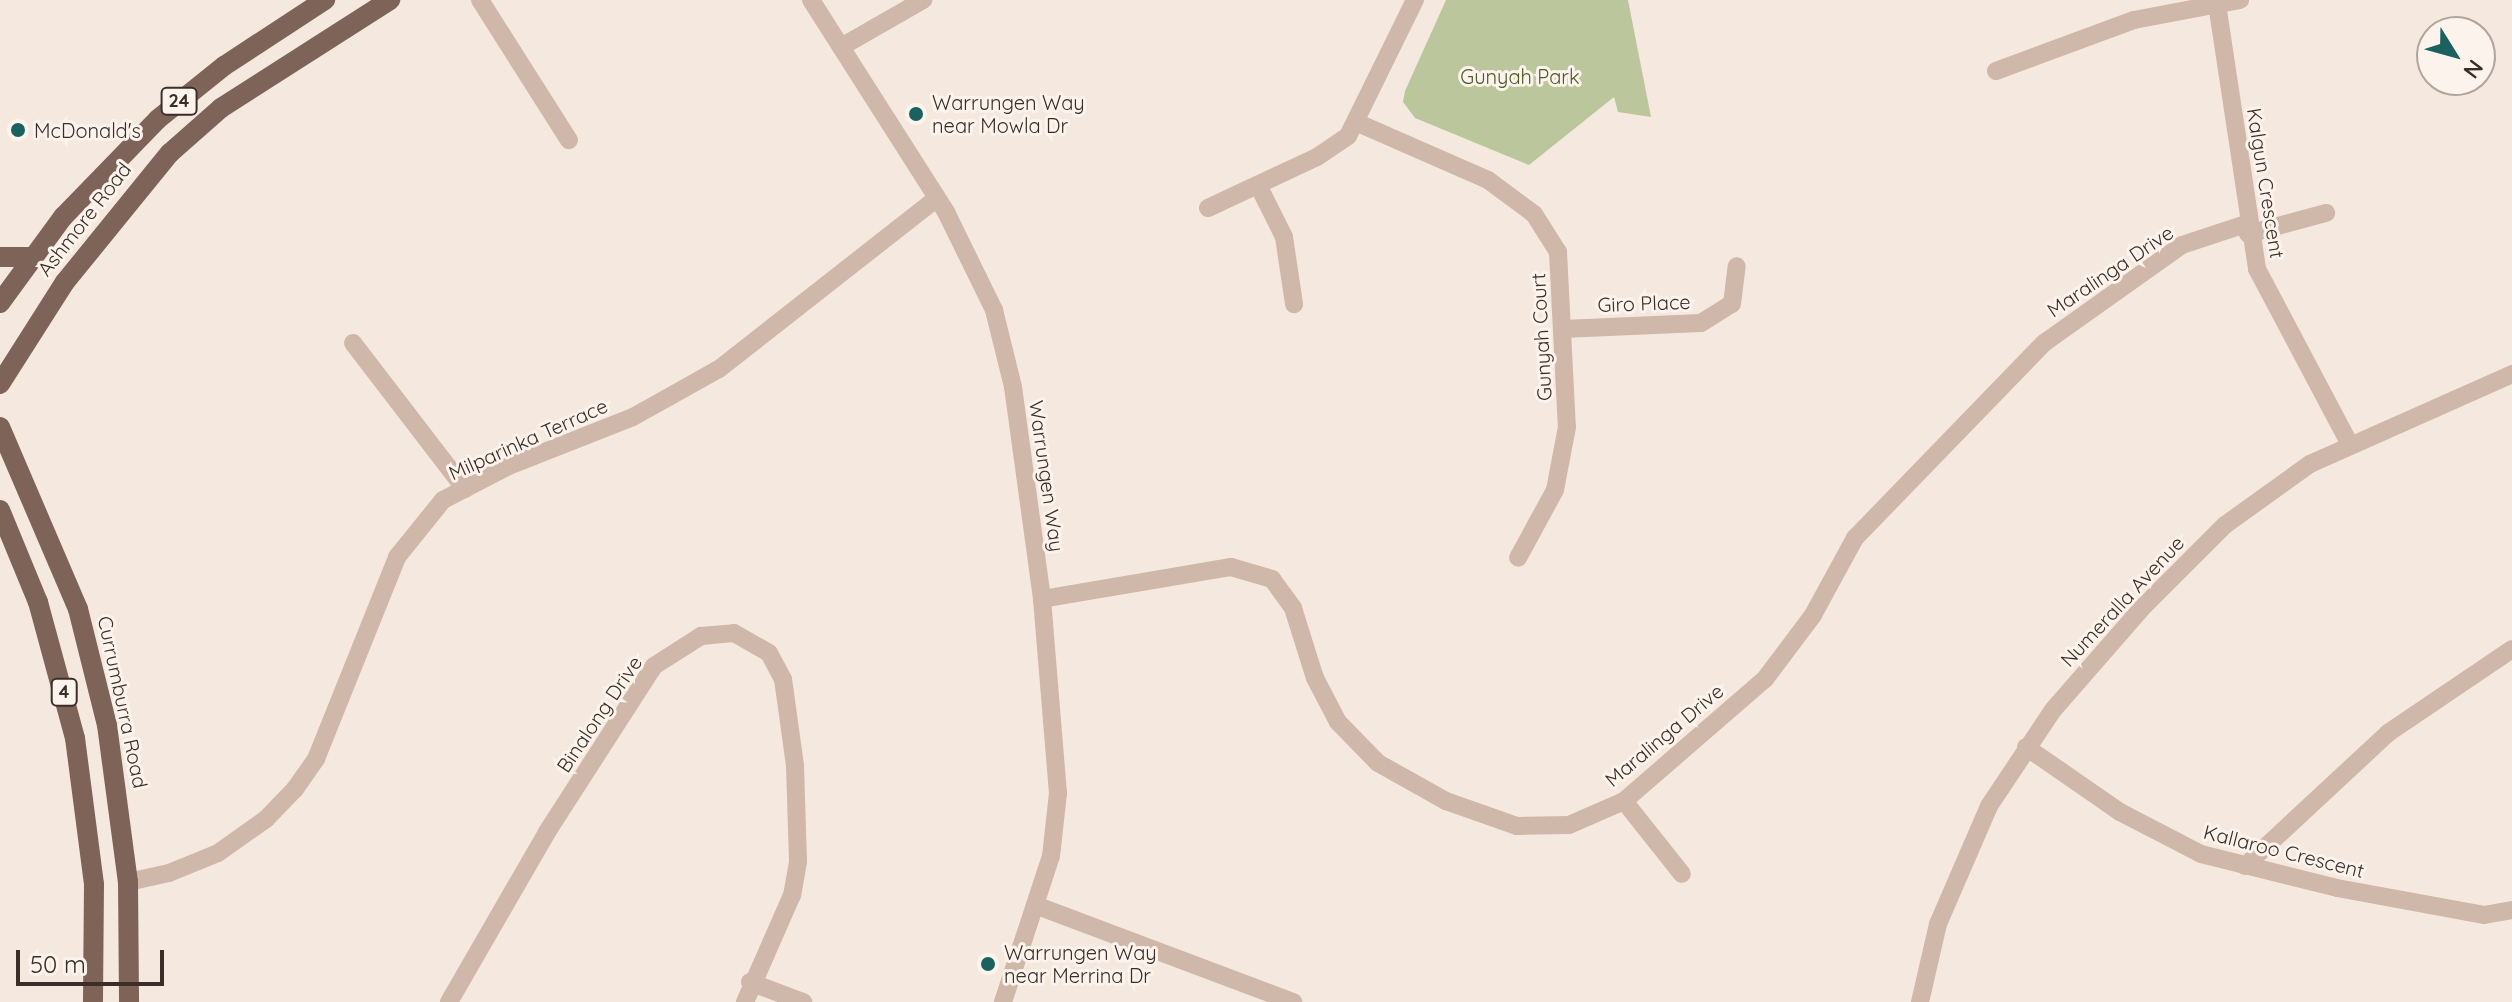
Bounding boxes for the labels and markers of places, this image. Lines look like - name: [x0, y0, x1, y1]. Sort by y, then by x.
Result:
- place label: Warrungen Way near Mowla Dr: [932, 90, 1085, 137]
- marker: Warrungen Way near Mowla Dr: [907, 105, 925, 123]
- place label: McDonald's: [34, 118, 141, 142]
- marker: McDonald's: [9, 121, 27, 139]
- place label: Warrungen Way near Merrina Dr: [1004, 940, 1157, 987]
- marker: Warrungen Way near Merrina Dr: [979, 955, 997, 973]

